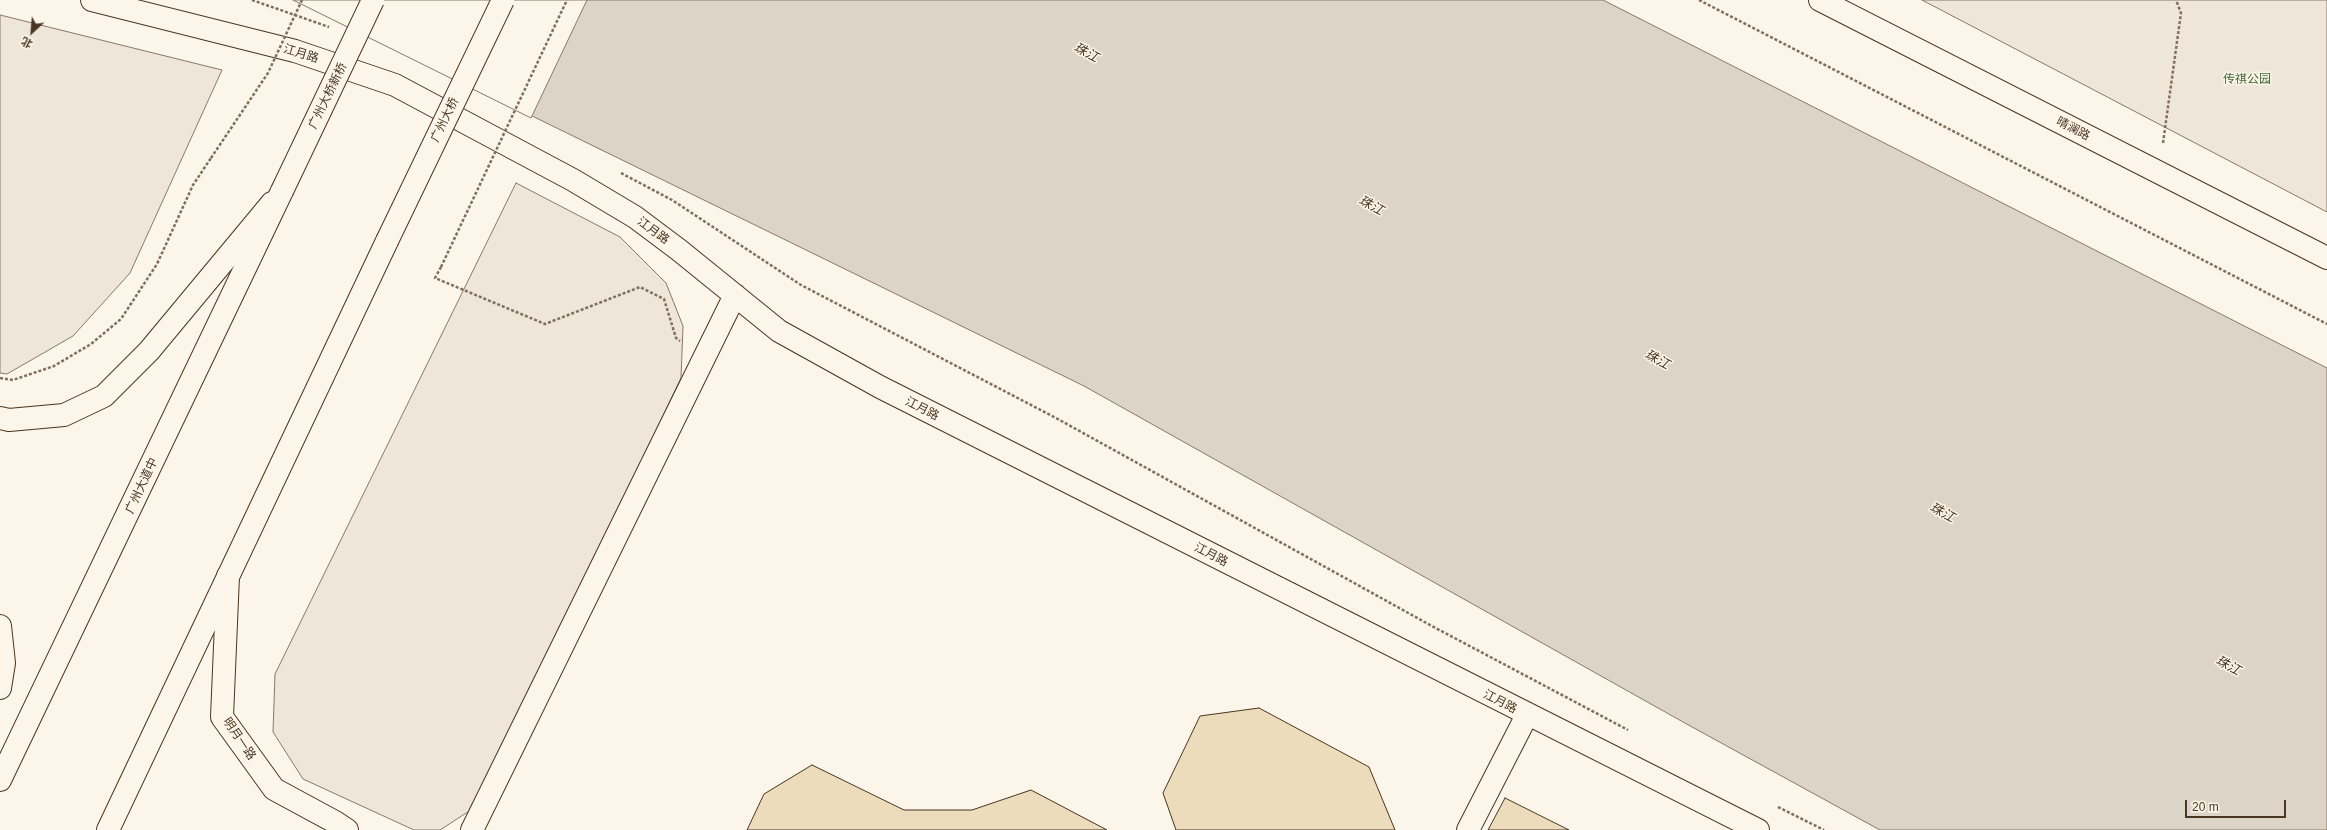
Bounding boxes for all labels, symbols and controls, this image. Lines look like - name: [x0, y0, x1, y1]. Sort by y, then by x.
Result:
- north arrow: [12, 12, 52, 52]
- text: 北: [19, 35, 34, 51]
- water label: 珠江: [1071, 40, 1101, 66]
- street label: 江月路: [282, 42, 320, 66]
- street label: 广州大桥新桥: [306, 60, 350, 132]
- park label: 传祺公园: [2223, 73, 2271, 87]
- street label: 广州大桥: [428, 95, 462, 145]
- street label: 晴澜路: [2054, 114, 2092, 144]
- water label: 珠江: [1356, 193, 1386, 219]
- street label: 江月路: [634, 215, 672, 247]
- water label: 珠江: [1642, 347, 1672, 373]
- street label: 江月路: [903, 394, 941, 424]
- street label: 广州大道中: [123, 456, 161, 516]
- water label: 珠江: [1927, 500, 1957, 526]
- street label: 江月路: [1192, 540, 1230, 570]
- water label: 珠江: [2213, 653, 2243, 679]
- street label: 江月路: [1481, 687, 1519, 717]
- street label: 明月一路: [220, 715, 258, 763]
- scale bar: [2187, 792, 2288, 818]
- text: 20 m: [2192, 800, 2219, 814]

